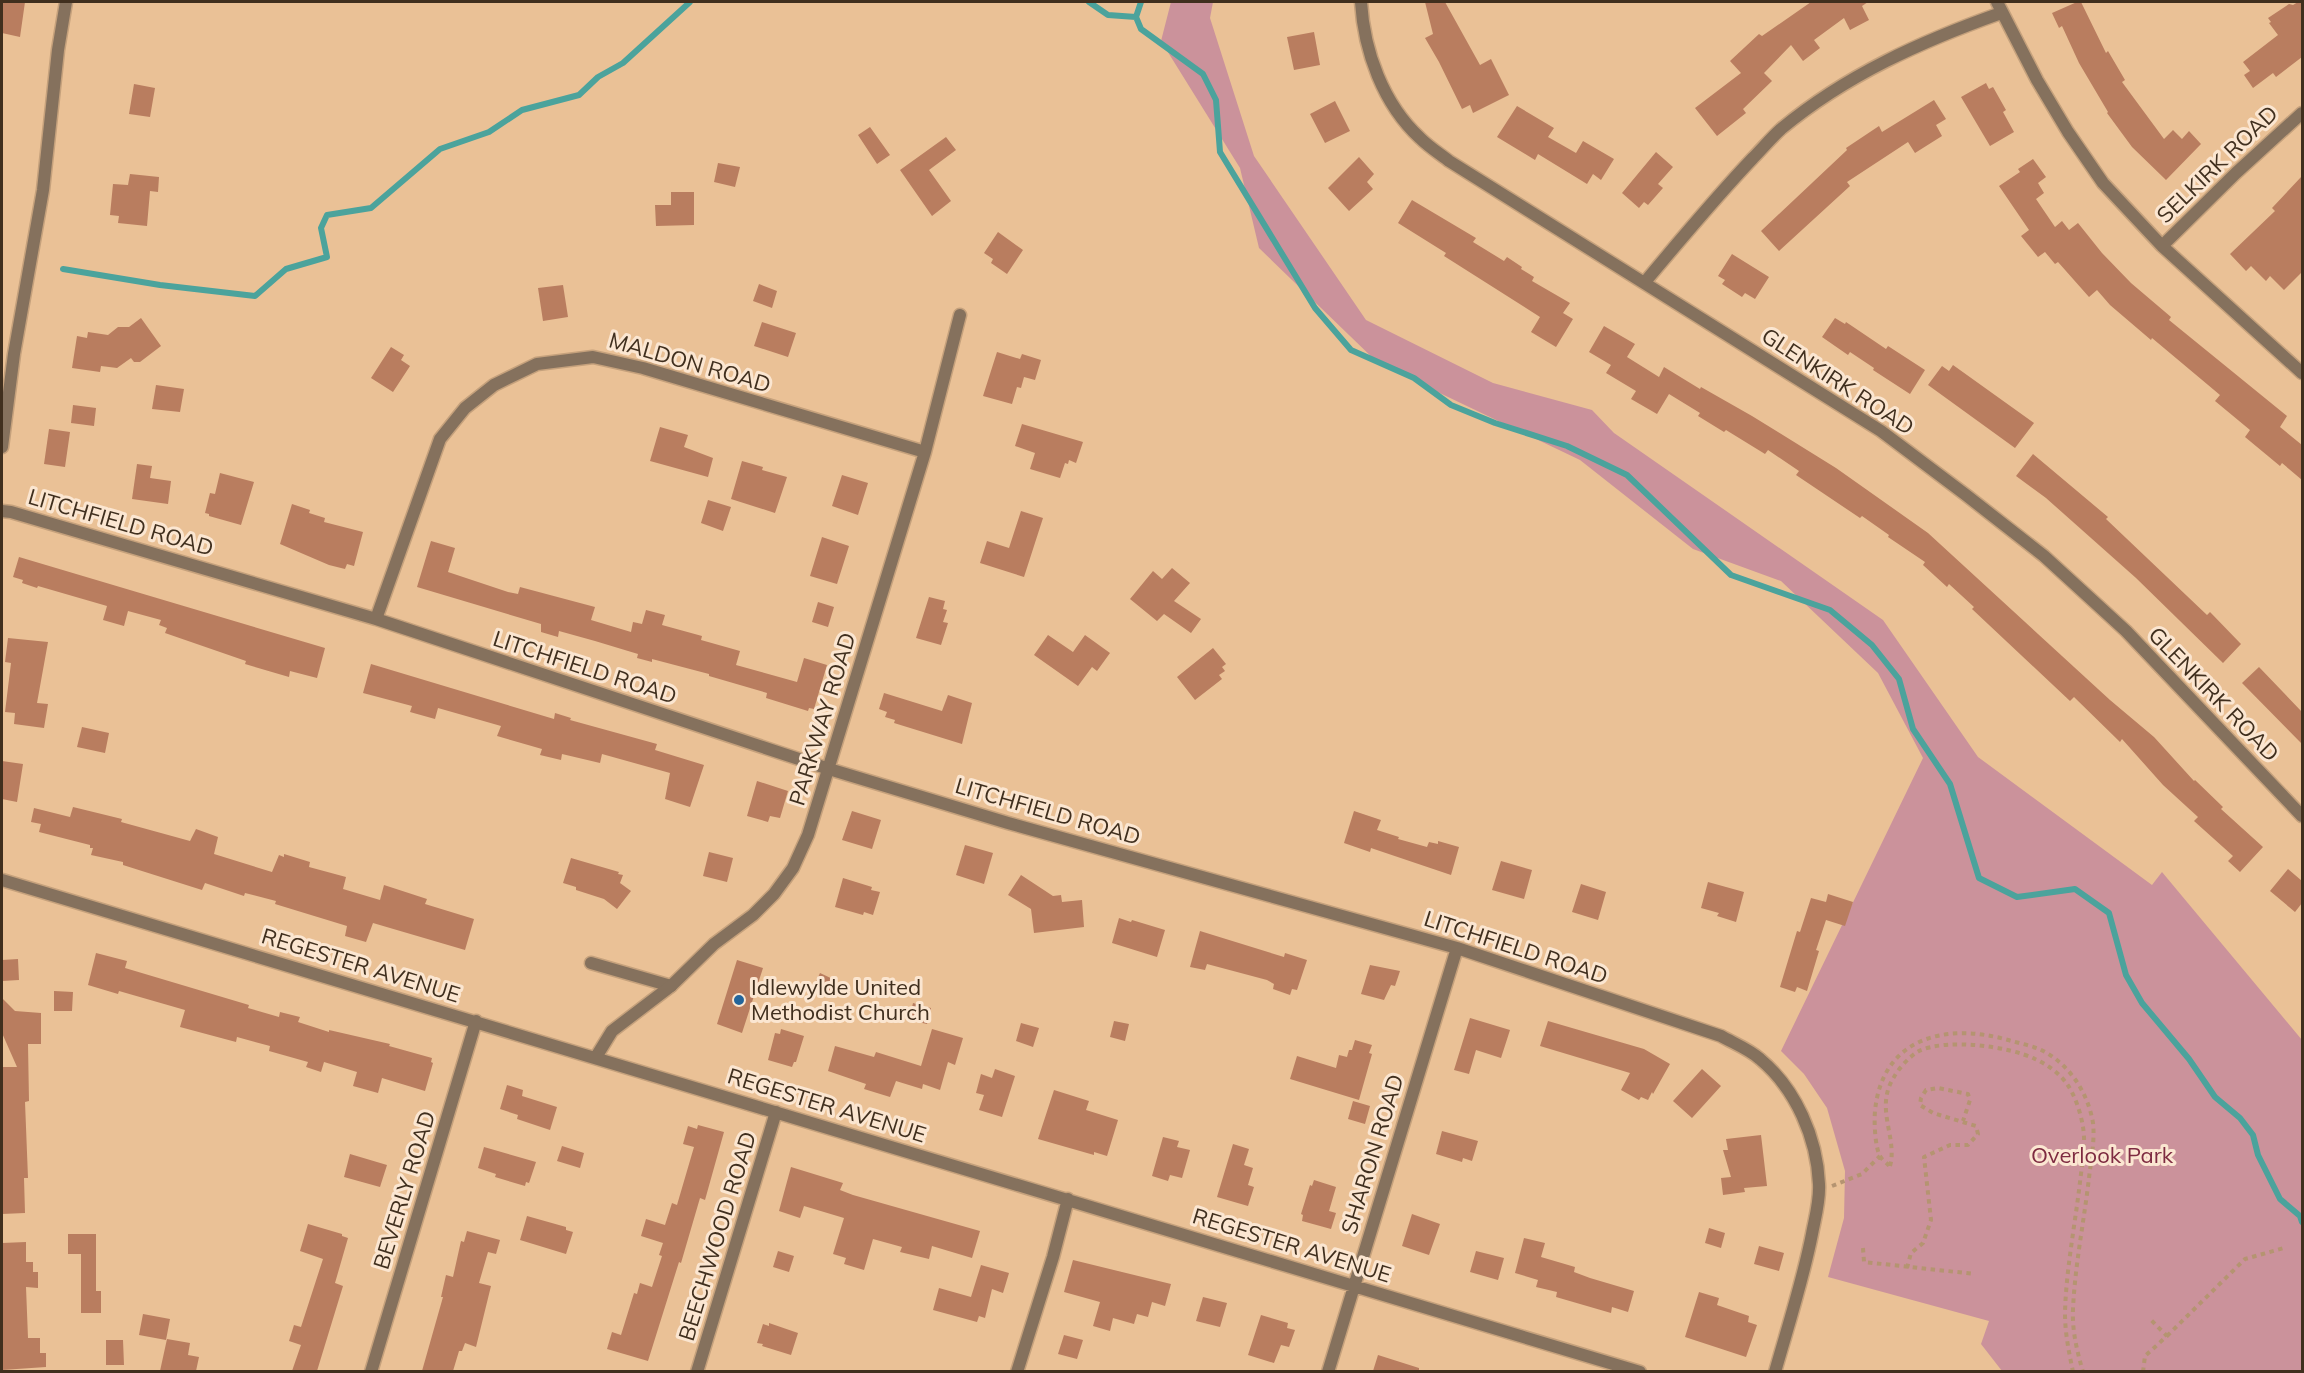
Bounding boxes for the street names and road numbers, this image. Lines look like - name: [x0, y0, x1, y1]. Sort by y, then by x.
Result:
- street label: SELKIRK ROAD: [2151, 99, 2283, 229]
- street label: GLENKIRK ROAD: [1756, 321, 1920, 441]
- street label: MALDON ROAD: [606, 326, 774, 398]
- street label: LITCHFIELD ROAD: [25, 482, 217, 562]
- street label: GLENKIRK ROAD: [2143, 621, 2285, 767]
- street label: LITCHFIELD ROAD: [490, 624, 680, 710]
- street label: PARKWAY ROAD: [782, 629, 862, 809]
- street label: LITCHFIELD ROAD: [952, 771, 1144, 851]
- street label: LITCHFIELD ROAD: [1421, 904, 1611, 990]
- street label: REGESTER AVENUE: [258, 921, 464, 1009]
- street label: REGESTER AVENUE: [724, 1061, 930, 1149]
- street label: SHARON ROAD: [1334, 1071, 1410, 1237]
- street label: BEVERLY ROAD: [367, 1107, 441, 1273]
- street label: BEECHWOOD ROAD: [672, 1128, 762, 1344]
- street label: REGESTER AVENUE: [1189, 1201, 1395, 1289]

